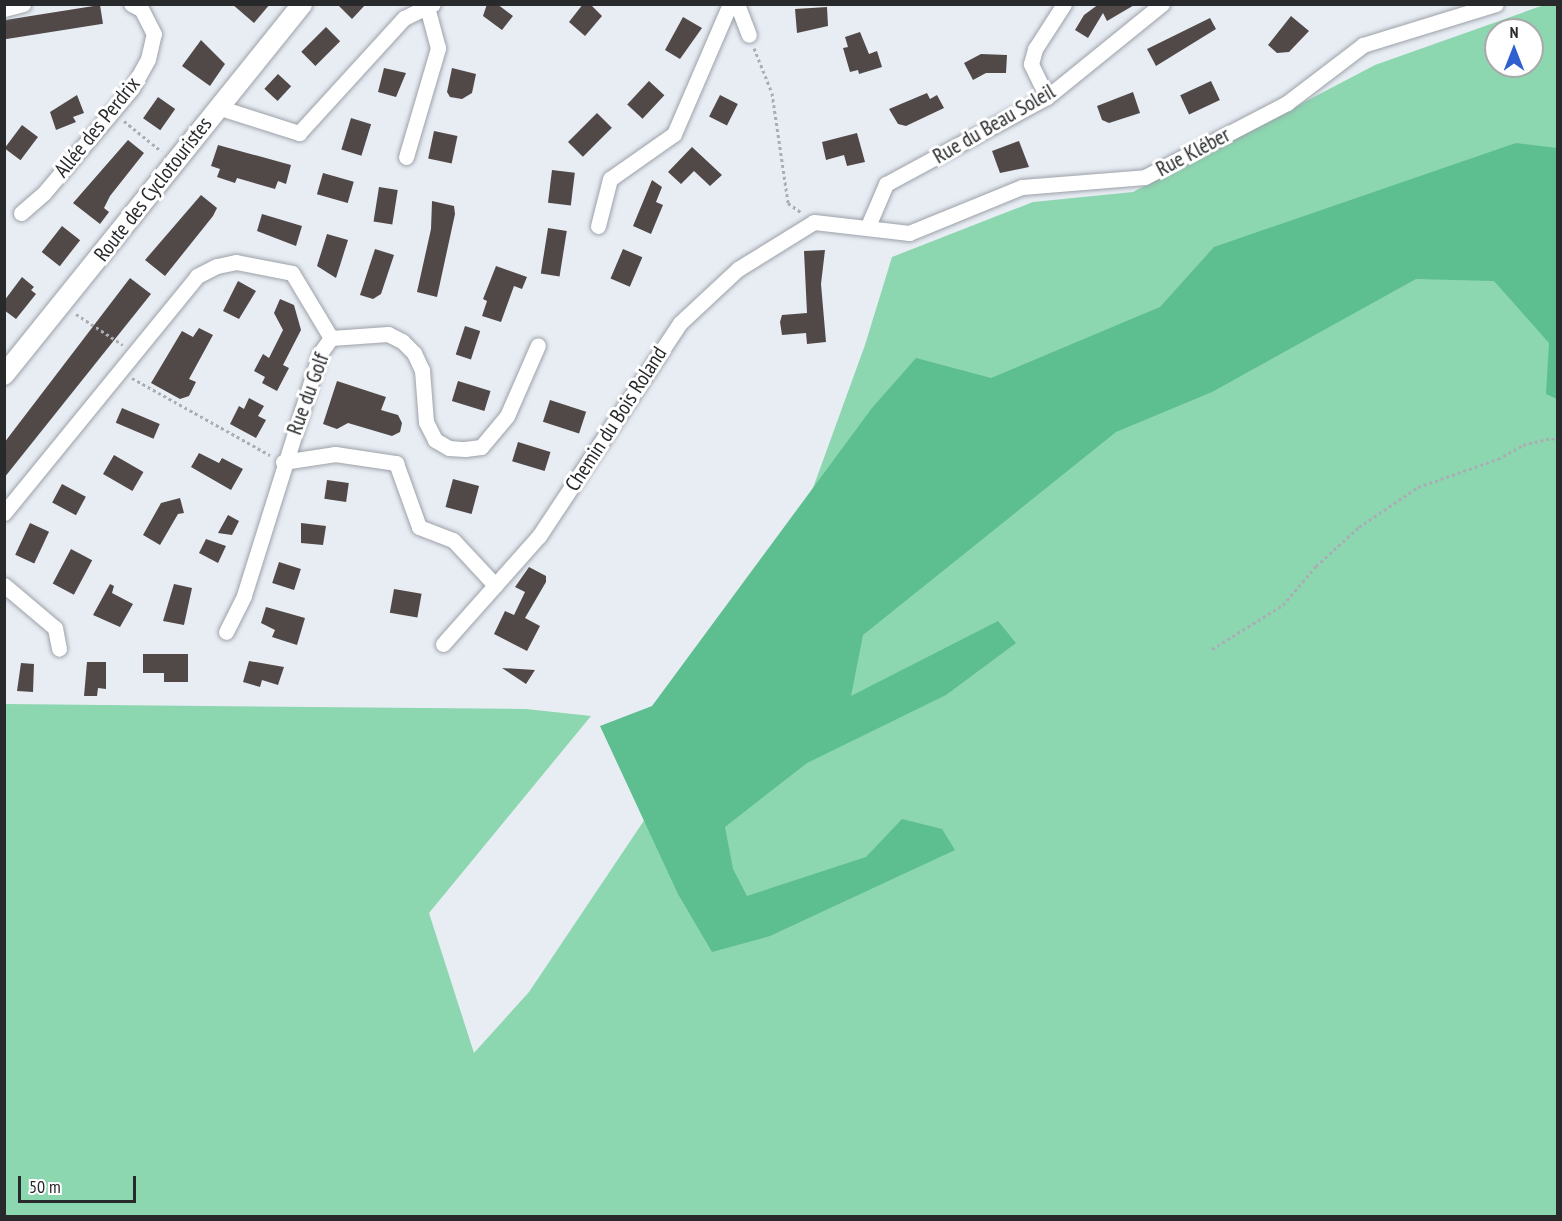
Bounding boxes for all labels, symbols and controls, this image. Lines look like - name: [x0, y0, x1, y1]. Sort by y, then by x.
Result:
- north arrow: [1484, 18, 1544, 78]
- text: N: [1510, 22, 1518, 42]
- street label: Allée des Perdrix: [49, 72, 145, 182]
- street label: Rue du Beau Soleil: [929, 79, 1059, 169]
- street label: Route des Cyclotouristes: [89, 112, 217, 266]
- street label: Rue Kléber: [1152, 122, 1234, 182]
- street label: Chemin du Bois Roland: [560, 342, 672, 496]
- street label: Rue du Golf: [282, 350, 334, 438]
- scale bar: [21, 1164, 140, 1202]
- text: 50 m: [29, 1175, 61, 1198]

